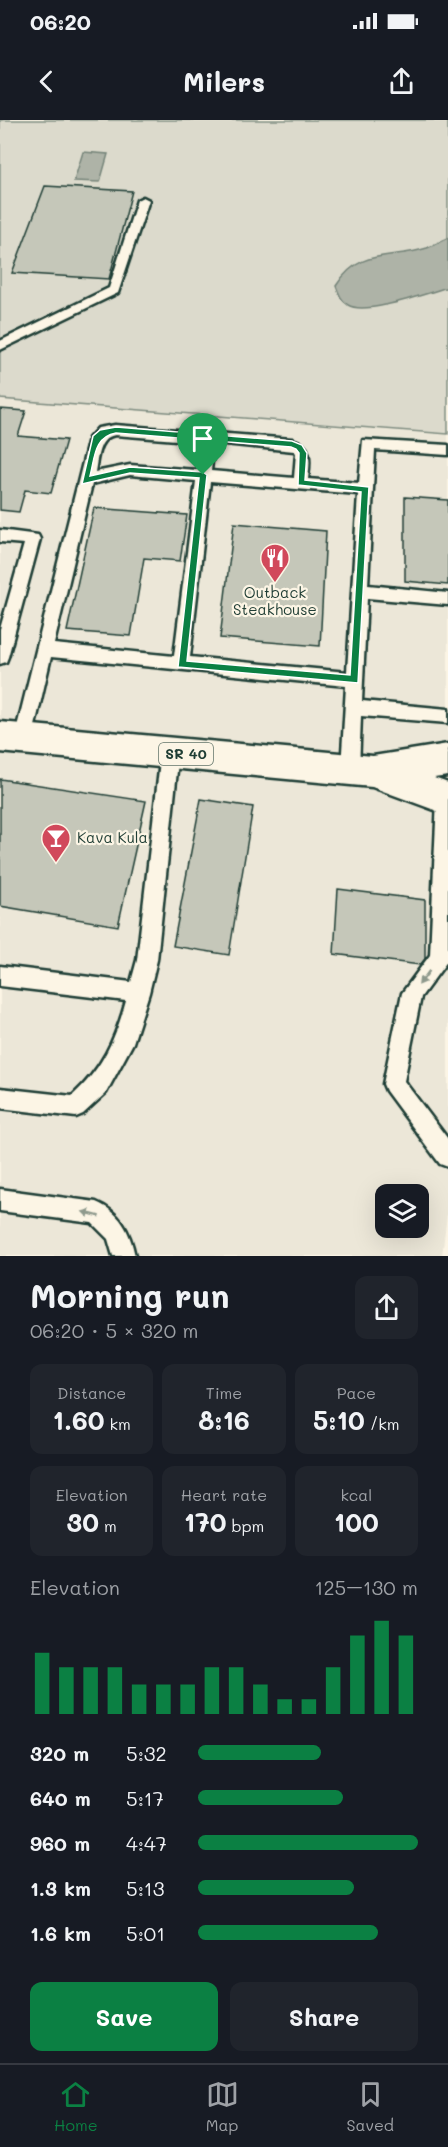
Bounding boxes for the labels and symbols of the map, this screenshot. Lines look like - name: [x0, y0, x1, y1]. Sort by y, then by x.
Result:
- pin: [177, 413, 228, 475]
- restaurant icon: Outback Steakhouse: [259, 542, 291, 584]
- place label: Outback Steakhouse: [233, 582, 317, 619]
- road number: SR 40: [159, 743, 213, 765]
- bar icon: Kava Kula: [40, 822, 72, 864]
- place label: Kava Kula: [77, 827, 148, 847]
- one-way arrow: [417, 970, 430, 986]
- one-way arrow: [82, 1208, 100, 1218]

